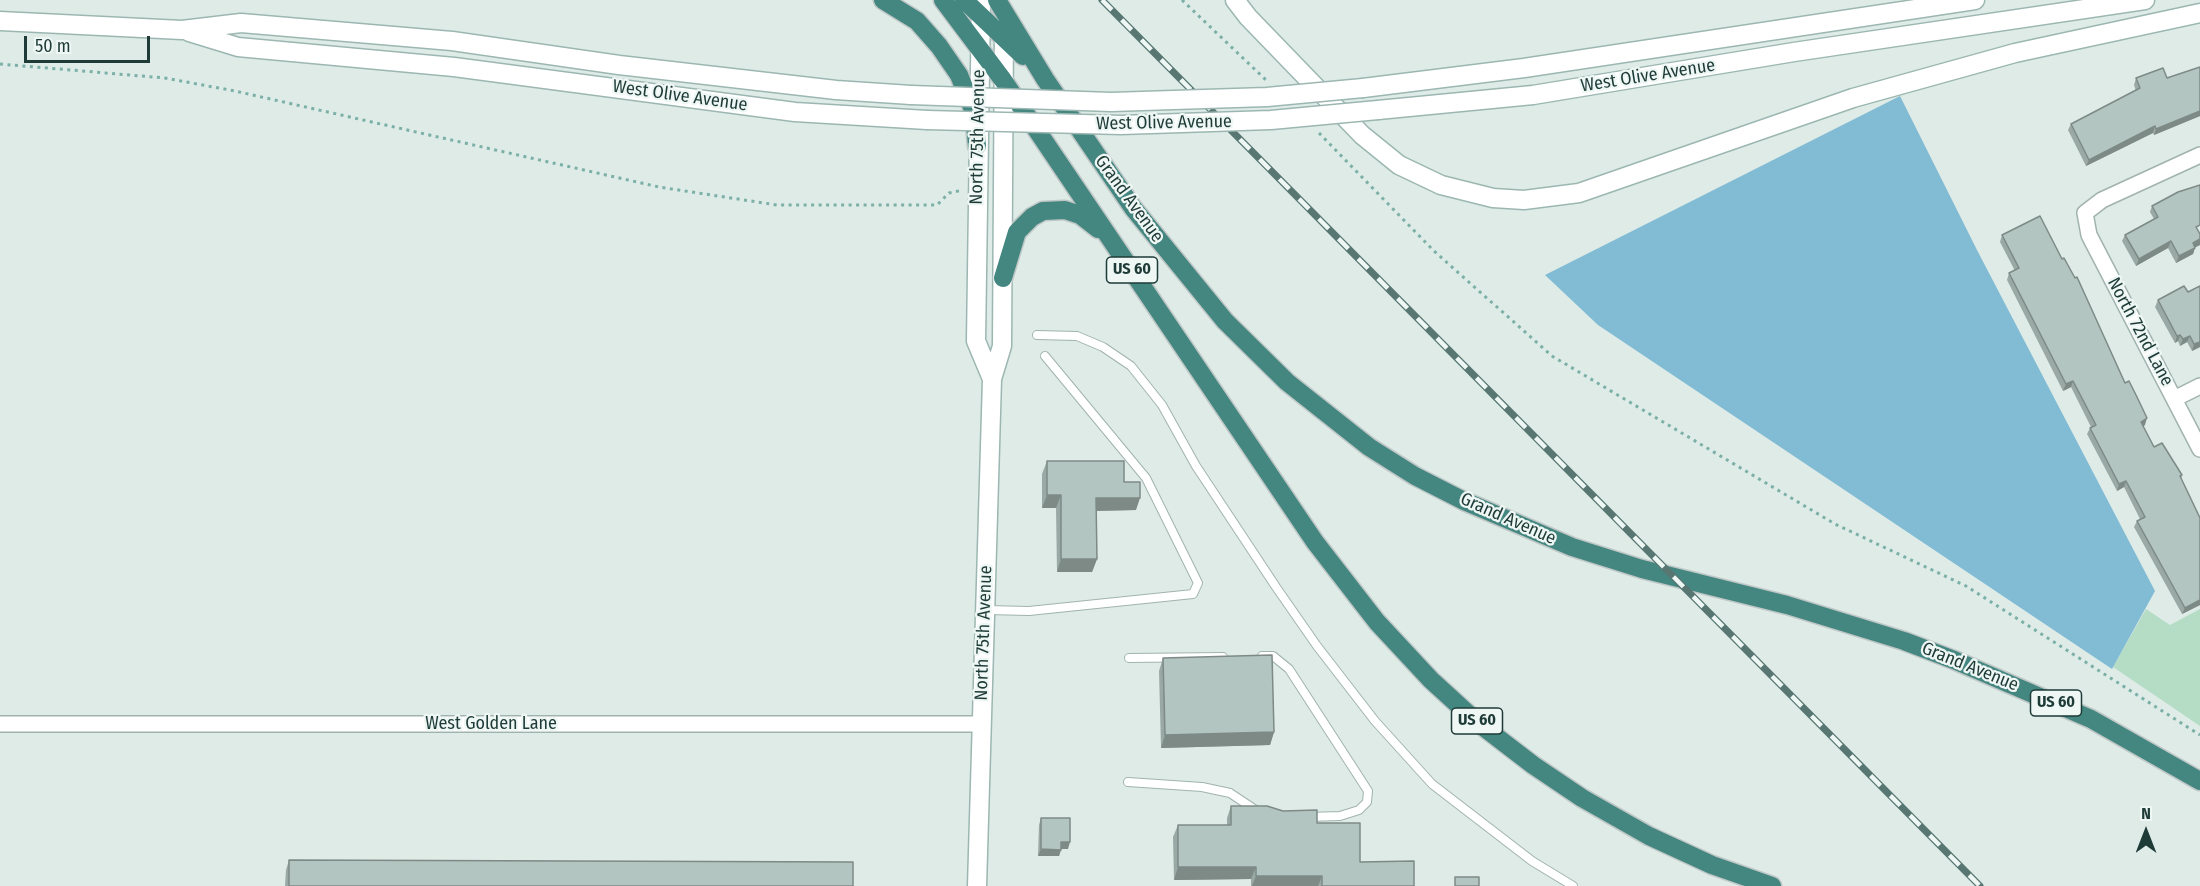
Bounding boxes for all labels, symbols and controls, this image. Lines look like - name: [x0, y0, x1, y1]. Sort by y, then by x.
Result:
- scale bar: [27, 24, 153, 62]
- text: 50 m: [35, 35, 71, 57]
- street label: West Olive Avenue: [1579, 55, 1717, 97]
- street label: North 75th Avenue: [966, 69, 990, 205]
- street label: West Olive Avenue: [611, 76, 749, 116]
- street label: West Olive Avenue: [1096, 111, 1232, 135]
- street label: Grand Avenue: [1090, 151, 1168, 247]
- road number: US 60: [1106, 257, 1158, 283]
- street label: North 72nd Lane: [2102, 274, 2178, 390]
- street label: Grand Avenue: [1457, 488, 1559, 550]
- street label: North 75th Avenue: [971, 565, 997, 701]
- street label: Grand Avenue: [1919, 638, 2021, 696]
- road number: US 60: [2030, 690, 2082, 716]
- road number: US 60: [1452, 708, 1502, 734]
- street label: West Golden Lane: [425, 713, 557, 735]
- north arrow: [2116, 802, 2176, 862]
- text: N: [2141, 804, 2151, 823]

